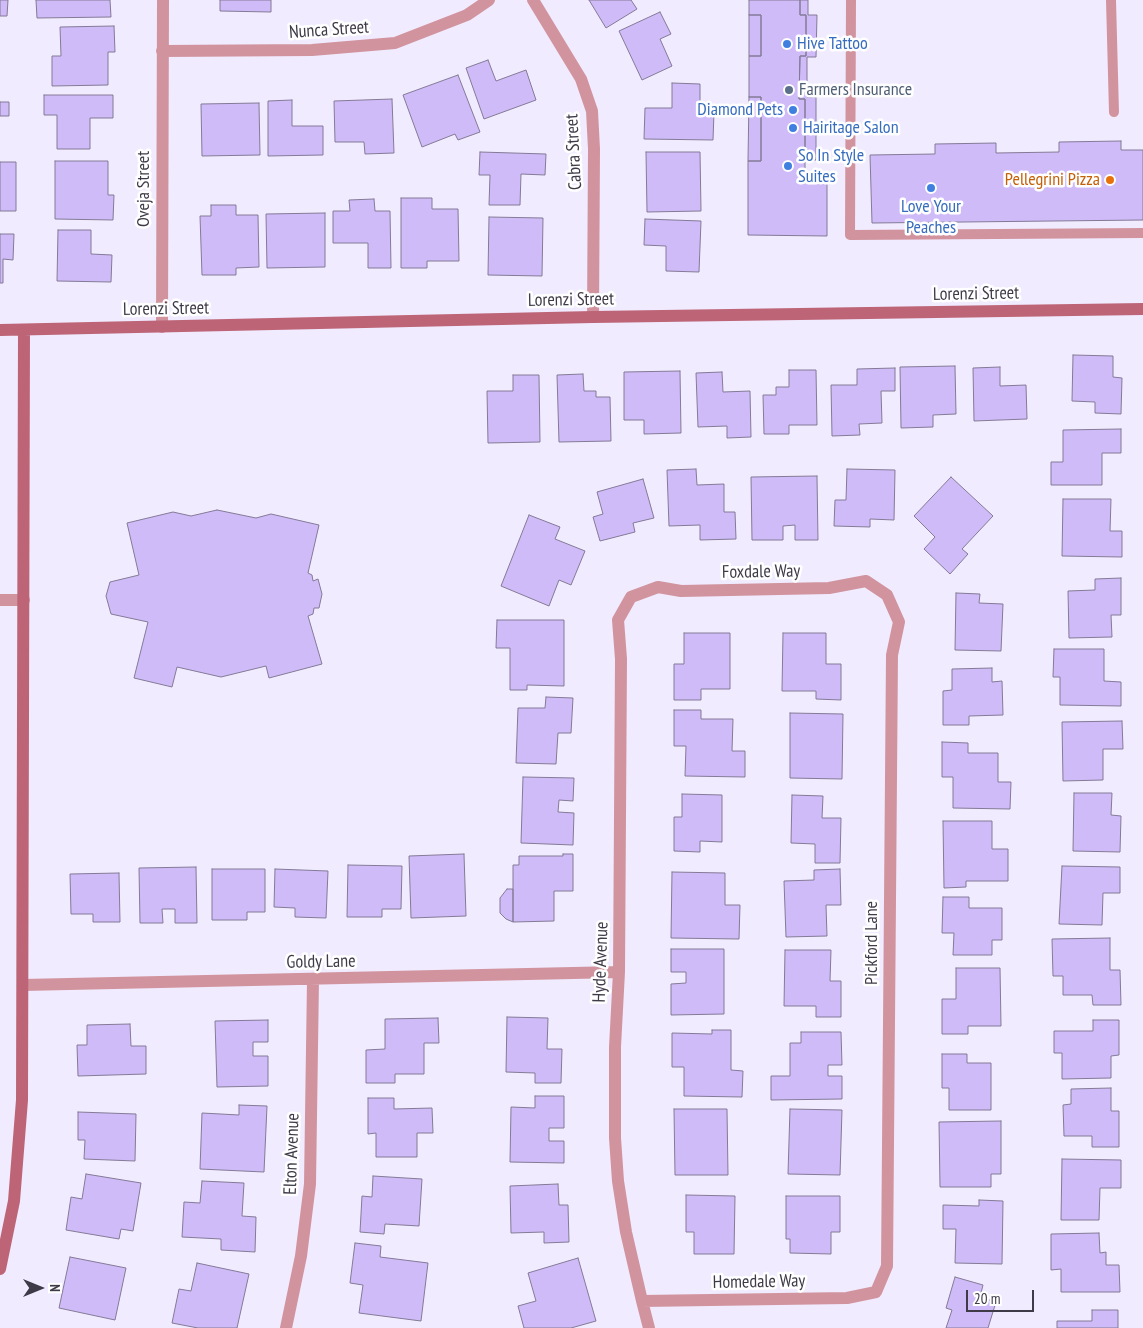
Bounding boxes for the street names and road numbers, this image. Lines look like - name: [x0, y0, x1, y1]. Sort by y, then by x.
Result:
- street label: Nunca Street: [288, 16, 370, 44]
- street label: Cabra Street: [561, 113, 587, 191]
- street label: Oveja Street: [133, 151, 155, 227]
- street label: Lorenzi Street: [933, 282, 1019, 306]
- street label: Lorenzi Street: [528, 288, 614, 312]
- street label: Lorenzi Street: [123, 297, 209, 321]
- street label: Foxdale Way: [722, 561, 800, 583]
- street label: Pickford Lane: [861, 901, 883, 985]
- street label: Hyde Avenue: [589, 921, 613, 1003]
- street label: Goldy Lane: [286, 951, 356, 973]
- street label: Elton Avenue: [280, 1113, 304, 1195]
- street label: Homedale Way: [713, 1270, 805, 1294]

